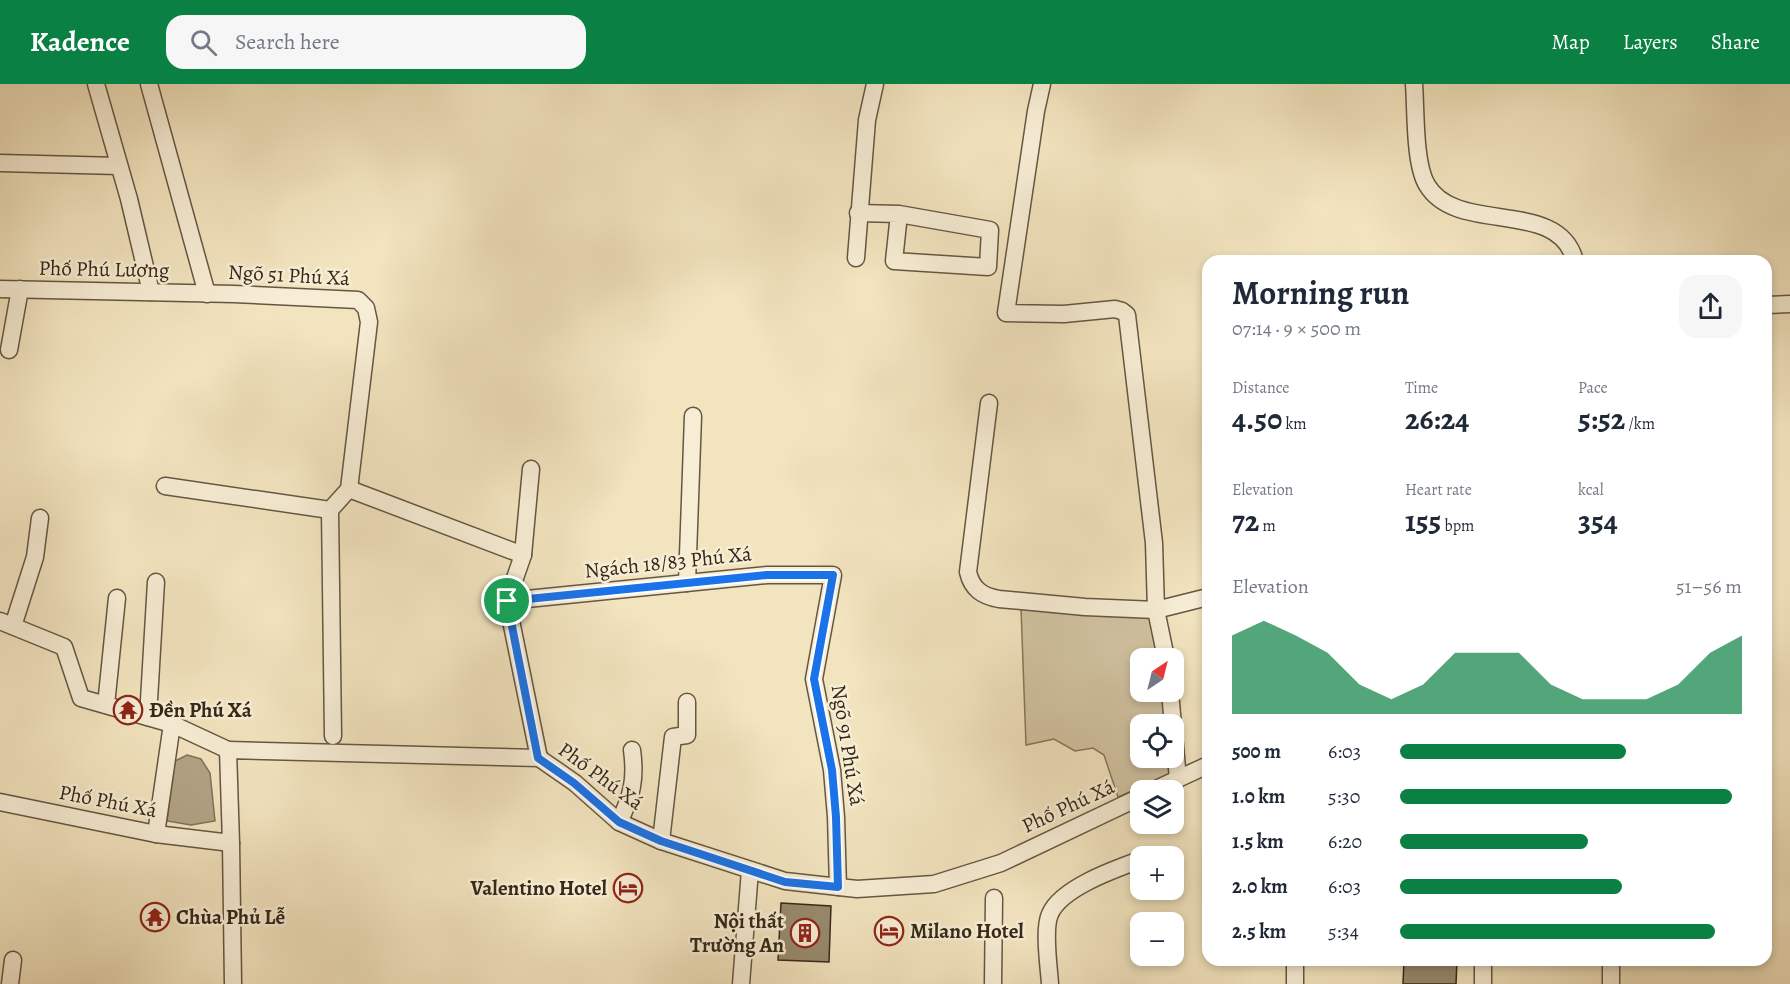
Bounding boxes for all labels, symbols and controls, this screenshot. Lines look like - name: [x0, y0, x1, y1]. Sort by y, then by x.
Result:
- search box: [166, 15, 586, 69]
- text: Kadence: [30, 23, 130, 61]
- icon: search: [187, 26, 220, 59]
- text: Search here: [235, 27, 340, 57]
- text: Map: [1551, 28, 1590, 56]
- text: Layers: [1623, 28, 1678, 56]
- text: Share: [1711, 28, 1760, 56]
- street label: Phố Phú Lương: [38, 254, 170, 284]
- street label: Ngõ 51 Phú Xá: [227, 258, 351, 292]
- text: Morning run: [1232, 270, 1409, 315]
- button: share: [1679, 275, 1742, 338]
- text: 07:14 · 9 × 500 m: [1232, 315, 1361, 342]
- text: Distance: [1232, 377, 1289, 399]
- text: Time: [1405, 377, 1438, 399]
- text: Pace: [1578, 377, 1608, 399]
- text: 4.50: [1232, 399, 1282, 439]
- text: 26:24: [1405, 399, 1469, 439]
- text: 5:52: [1578, 399, 1625, 439]
- text: km: [1282, 413, 1307, 435]
- text: /km: [1625, 413, 1655, 435]
- text: Elevation: [1232, 479, 1293, 501]
- text: Heart rate: [1405, 479, 1472, 501]
- text: kcal: [1578, 479, 1604, 501]
- text: 72: [1232, 501, 1259, 541]
- text: 155: [1405, 501, 1441, 541]
- text: 354: [1578, 501, 1618, 541]
- text: m: [1259, 515, 1276, 537]
- text: bpm: [1441, 515, 1474, 537]
- street label: Ngách 18/83 Phú Xá: [583, 539, 753, 585]
- text: Elevation: [1232, 573, 1309, 600]
- text: 51–56 m: [1676, 573, 1742, 600]
- pin: [481, 575, 532, 626]
- icon: arrive: [490, 584, 523, 617]
- north arrow: [1130, 648, 1184, 702]
- map controls: [1130, 648, 1184, 966]
- street label: Ngõ 91 Phú Xá: [825, 682, 871, 808]
- temple icon: Đền Phú Xá: [112, 694, 144, 726]
- place label: Đền Phú Xá: [149, 696, 253, 724]
- button: locate: [1130, 714, 1184, 768]
- street label: Phố Phú Xá: [553, 736, 649, 817]
- text: 500 m: [1232, 738, 1281, 765]
- text: 6:03: [1328, 738, 1361, 765]
- street label: Phố Phú Xá: [1017, 772, 1119, 840]
- street label: Phố Phú Xá: [57, 778, 159, 824]
- button: layers: [1130, 780, 1184, 834]
- text: 1.0 km: [1232, 783, 1285, 810]
- text: 5:30: [1328, 783, 1360, 810]
- text: 1.5 km: [1232, 828, 1284, 855]
- text: 6:20: [1328, 828, 1362, 855]
- button: +: [1130, 846, 1184, 900]
- hotel icon: Valentino Hotel: [612, 872, 644, 904]
- text: 2.0 km: [1232, 873, 1288, 900]
- text: 6:03: [1328, 873, 1361, 900]
- place label: Valentino Hotel: [470, 874, 607, 902]
- temple icon: Chùa Phủ Lễ: [139, 901, 171, 933]
- place label: Chùa Phủ Lễ: [176, 903, 285, 931]
- place label: Nội thất Trường An: [690, 907, 784, 959]
- button: −: [1130, 912, 1184, 966]
- hotel icon: Milano Hotel: [873, 915, 905, 947]
- building icon: Nội thất Trường An: [789, 917, 821, 949]
- place label: Milano Hotel: [910, 917, 1024, 945]
- text: 2.5 km: [1232, 918, 1286, 945]
- text: 5:34: [1328, 918, 1359, 945]

